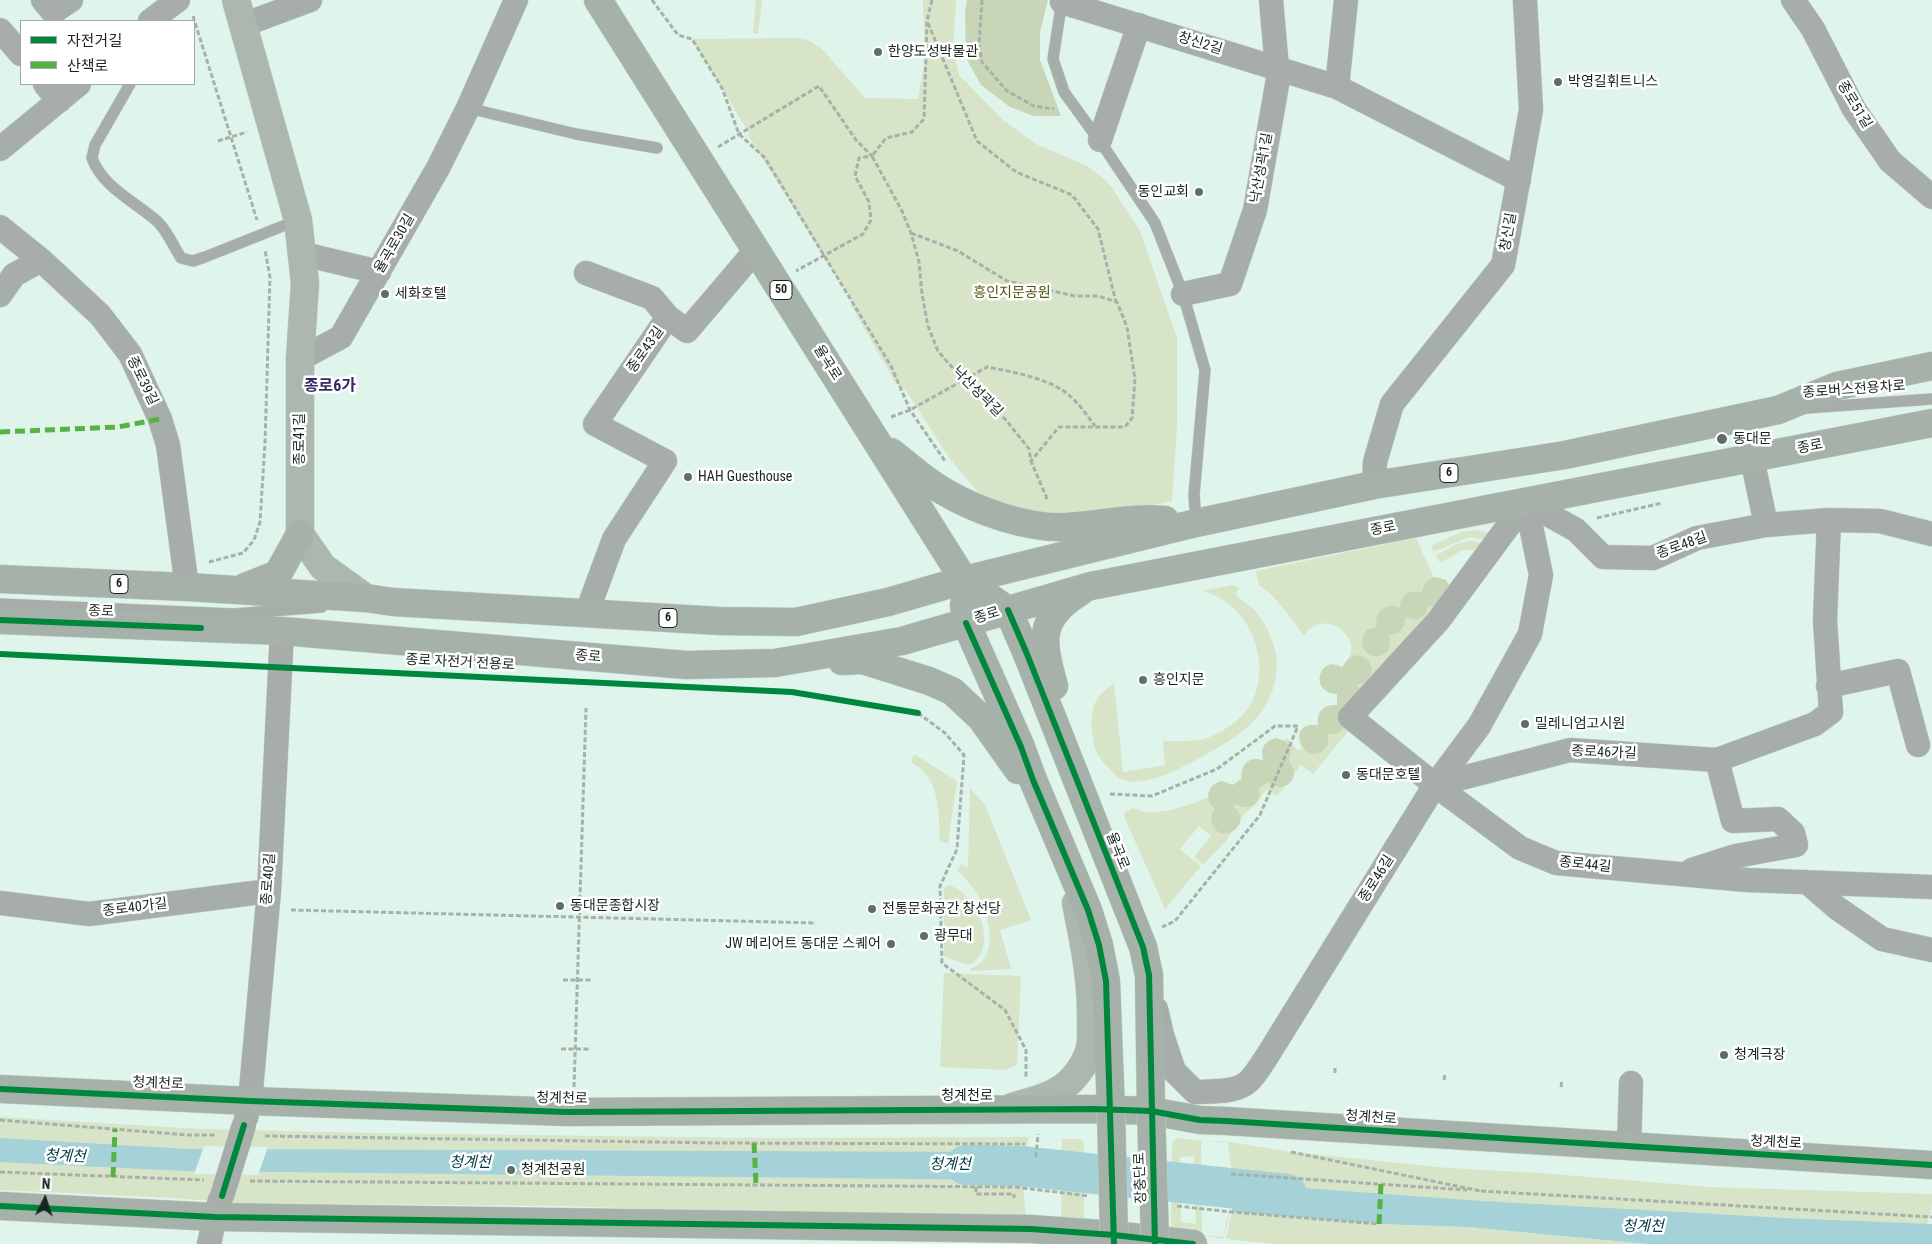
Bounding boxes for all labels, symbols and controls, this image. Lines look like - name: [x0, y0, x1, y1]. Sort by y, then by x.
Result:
- legend: [20, 20, 195, 85]
- street label: 창신2길: [1176, 29, 1224, 59]
- text: 자전거길: [67, 32, 122, 50]
- place label: 한양도성박물관: [888, 44, 978, 60]
- marker: 한양도성박물관: [872, 46, 884, 58]
- text: 산책로: [67, 57, 108, 75]
- place label: 박영길휘트니스: [1568, 74, 1658, 90]
- marker: 박영길휘트니스: [1552, 76, 1564, 88]
- street label: 종로51길: [1833, 78, 1875, 132]
- street label: 낙산성곽1길: [1248, 131, 1276, 205]
- place label: 동인교회: [1137, 184, 1189, 200]
- marker: 동인교회: [1193, 186, 1205, 198]
- street label: 율곡로30길: [371, 212, 419, 276]
- street label: 창신길: [1497, 212, 1521, 252]
- road number: 50: [770, 280, 792, 300]
- park label: 흥인지문공원: [973, 285, 1051, 301]
- place label: 세화호텔: [395, 286, 447, 302]
- marker: 세화호텔: [379, 288, 391, 300]
- street label: 종로43길: [624, 324, 668, 376]
- street label: 율곡로: [810, 342, 844, 384]
- street label: 종로39길: [123, 354, 161, 408]
- street label: 낙산성곽길: [948, 363, 1006, 421]
- district label: 종로6가: [304, 377, 356, 397]
- street label: 종로버스전용차로: [1802, 378, 1906, 402]
- street label: 종로41길: [292, 413, 308, 465]
- place label: 동대문: [1733, 431, 1772, 447]
- marker: 동대문: [1715, 432, 1729, 446]
- street label: 종로: [1796, 436, 1824, 458]
- road number: 6: [1440, 463, 1458, 482]
- place label: HAH Guesthouse: [698, 469, 792, 485]
- marker: HAH Guesthouse: [682, 471, 694, 483]
- street label: 종로: [1369, 518, 1397, 540]
- street label: 종로48길: [1654, 529, 1710, 563]
- road number: 6: [110, 574, 128, 594]
- street label: 종로: [88, 603, 114, 621]
- street label: 종로: [972, 604, 1002, 628]
- road number: 6: [659, 608, 677, 628]
- street label: 종로: [574, 648, 602, 666]
- street label: 종로 자전거 전용로: [405, 652, 515, 674]
- place label: 흥인지문: [1153, 672, 1205, 688]
- marker: 흥인지문: [1137, 674, 1149, 686]
- place label: 밀레니엄고시원: [1535, 716, 1625, 732]
- marker: 밀레니엄고시원: [1519, 718, 1531, 730]
- street label: 종로46가길: [1571, 743, 1637, 763]
- place label: 동대문호텔: [1356, 767, 1420, 783]
- marker: 동대문호텔: [1340, 769, 1352, 781]
- street label: 율곡로: [1102, 830, 1132, 872]
- street label: 종로40길: [259, 852, 279, 906]
- street label: 종로46길: [1356, 852, 1398, 906]
- street label: 종로44길: [1558, 854, 1612, 876]
- street label: 종로40가길: [102, 896, 168, 920]
- place label: 동대문종합시장: [570, 898, 660, 914]
- marker: 동대문종합시장: [554, 900, 566, 912]
- place label: 전통문화공간 창선당: [882, 901, 1001, 917]
- marker: 전통문화공간 창선당: [866, 903, 878, 915]
- place label: 광무대: [934, 928, 973, 944]
- marker: 광무대: [918, 930, 930, 942]
- place label: JW 메리어트 동대문 스퀘어: [725, 936, 881, 952]
- marker: JW 메리어트 동대문 스퀘어: [885, 938, 897, 950]
- place label: 청계극장: [1734, 1047, 1786, 1063]
- marker: 청계극장: [1718, 1049, 1730, 1061]
- street label: 청계천로: [132, 1075, 184, 1093]
- street label: 청계천로: [941, 1088, 993, 1104]
- street label: 청계천로: [536, 1090, 588, 1108]
- street label: 청계천로: [1345, 1108, 1397, 1128]
- street label: 청계천로: [1750, 1133, 1802, 1153]
- water label: 청계천: [44, 1147, 86, 1167]
- street label: 장충단로: [1132, 1152, 1150, 1204]
- water label: 청계천: [449, 1154, 491, 1172]
- water label: 청계천: [929, 1156, 971, 1174]
- place label: 청계천공원: [521, 1162, 585, 1178]
- marker: 청계천공원: [505, 1164, 517, 1176]
- north arrow: [20, 1174, 70, 1224]
- text: N: [41, 1176, 51, 1192]
- water label: 청계천: [1622, 1218, 1664, 1236]

